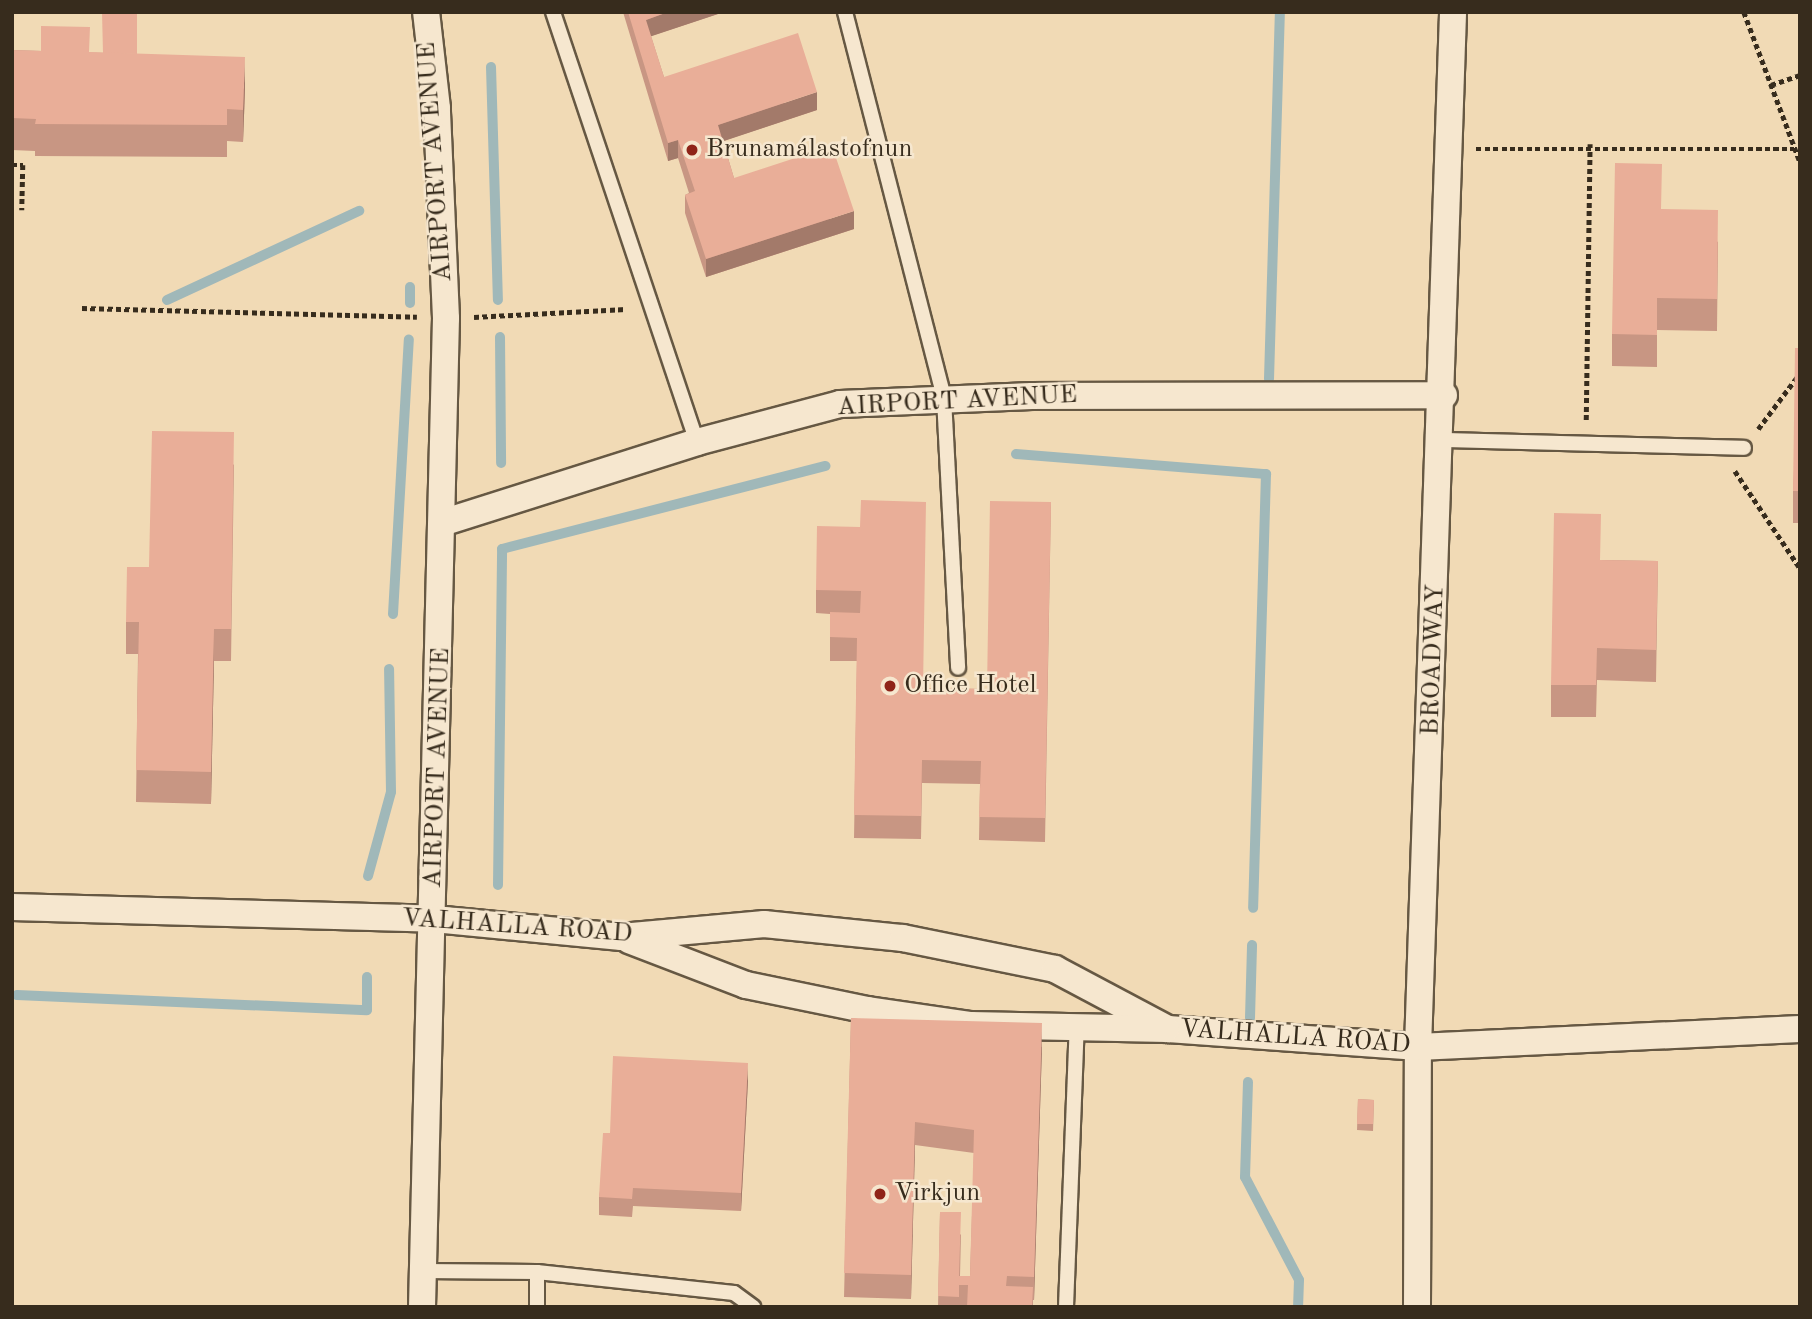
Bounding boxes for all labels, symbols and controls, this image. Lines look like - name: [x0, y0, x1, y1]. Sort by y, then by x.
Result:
- street label: AIRPORT AVENUE: [412, 41, 460, 283]
- place label: Brunamálastofnun: [706, 134, 913, 166]
- marker: Brunamálastofnun: [684, 142, 700, 158]
- street label: AIRPORT AVENUE: [836, 380, 1078, 424]
- street label: BROADWAY: [1416, 584, 1452, 736]
- street label: AIRPORT AVENUE: [418, 647, 458, 889]
- place label: Office Hotel: [904, 670, 1037, 702]
- marker: Office Hotel: [882, 678, 898, 694]
- street label: VALHALLA ROAD: [401, 903, 633, 951]
- street label: VALHALLA ROAD: [1179, 1014, 1411, 1062]
- place label: Virkjun: [894, 1178, 980, 1210]
- marker: Virkjun: [872, 1186, 888, 1202]

